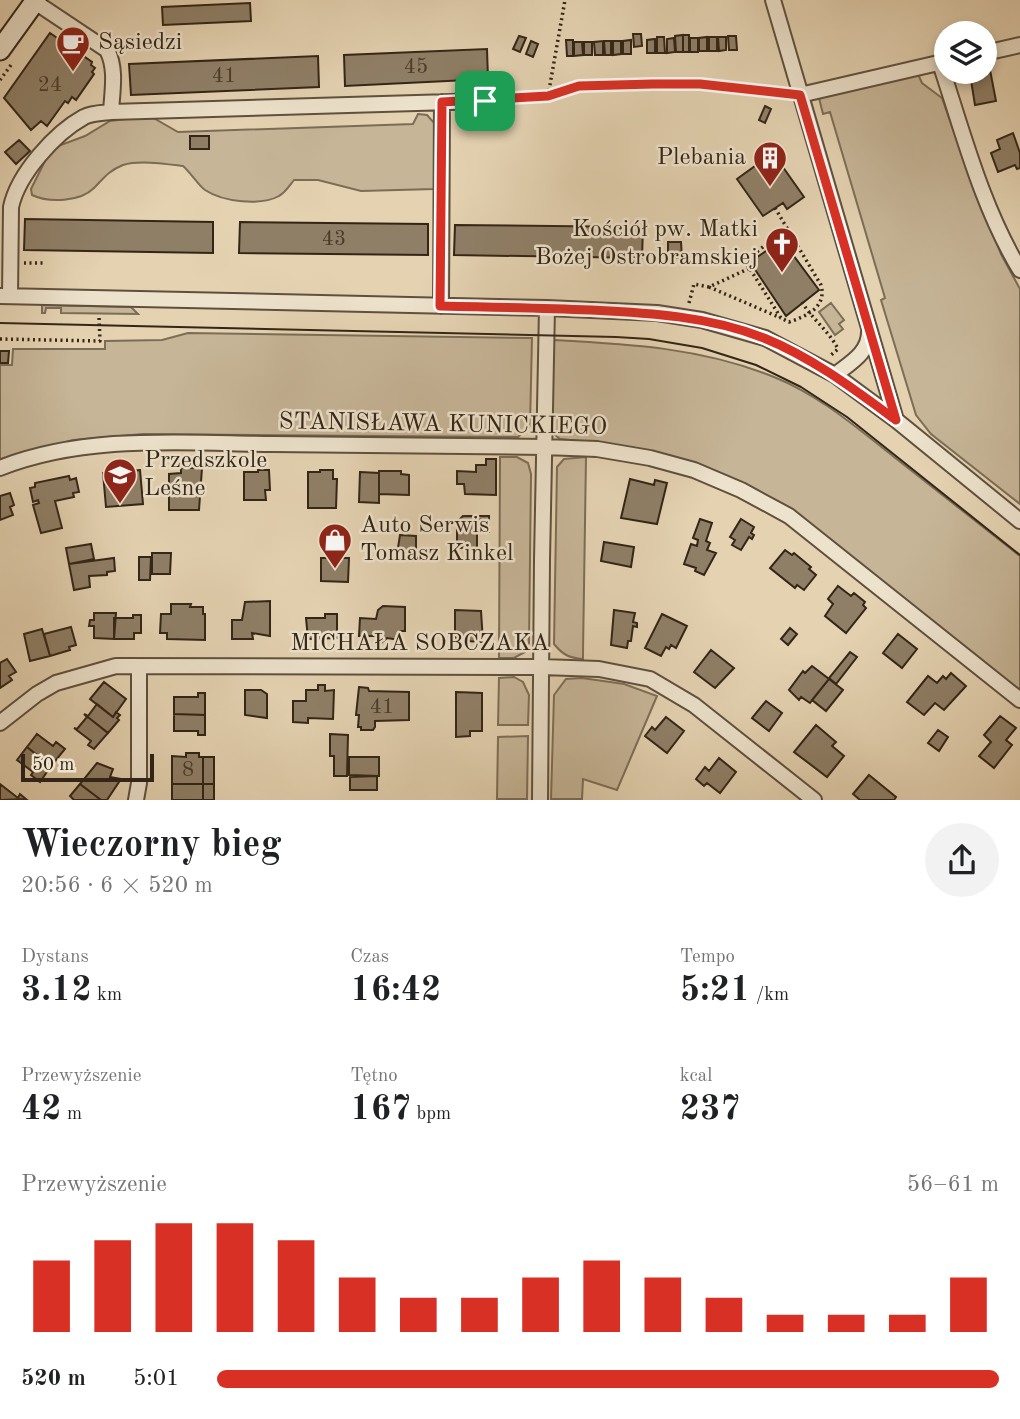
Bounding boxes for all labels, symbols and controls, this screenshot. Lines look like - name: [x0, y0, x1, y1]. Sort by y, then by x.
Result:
- map controls: [934, 21, 997, 84]
- button: layers: [934, 21, 997, 84]
- cafe icon: Sąsiedzi: [54, 24, 92, 73]
- place label: Sąsiedzi: [98, 31, 182, 55]
- house number: 45: [404, 57, 428, 78]
- house number: 41: [212, 66, 236, 87]
- pin: [455, 71, 515, 131]
- house number: 24: [38, 75, 62, 96]
- icon: arrive: [466, 82, 504, 120]
- building icon: Plebania: [751, 139, 789, 188]
- place label: Plebania: [657, 146, 746, 170]
- place label: Kościół pw. Matki Bożej Ostrobramskiej: [535, 218, 758, 270]
- church icon: Kościół pw. Matki Bożej Ostrobramskiej: [763, 225, 801, 274]
- house number: 43: [322, 229, 346, 250]
- street label: STANISŁAWA KUNICKIEGO: [279, 410, 607, 440]
- place label: Przedszkole Leśne: [144, 449, 267, 501]
- school or university icon: Przedszkole Leśne: [101, 456, 139, 505]
- place label: Auto Serwis Tomasz Kinkel: [360, 514, 514, 566]
- shop icon: Auto Serwis Tomasz Kinkel: [316, 521, 354, 570]
- street label: MICHAŁA SOBCZAKA: [290, 632, 550, 656]
- house number: 41: [370, 697, 394, 718]
- scale bar: [21, 750, 154, 782]
- text: 50 m: [32, 756, 74, 775]
- house number: 8: [182, 760, 194, 781]
- button: share: [925, 823, 999, 897]
- text: Wieczorny bieg: [21, 827, 282, 865]
- text: 20:56 · 6 × 520 m: [21, 874, 213, 897]
- text: Dystans: [21, 948, 89, 967]
- text: Czas: [350, 948, 389, 967]
- text: Tempo: [680, 948, 735, 967]
- text: 3.12: [21, 973, 92, 1008]
- text: 16:42: [350, 973, 441, 1008]
- text: 5:21: [680, 973, 750, 1008]
- text: km: [92, 986, 122, 1005]
- text: /km: [750, 986, 789, 1005]
- text: Przewyższenie: [21, 1067, 141, 1086]
- text: Tętno: [350, 1067, 398, 1086]
- text: kcal: [680, 1067, 712, 1086]
- text: 42: [21, 1092, 62, 1127]
- text: 167: [350, 1092, 411, 1127]
- text: 237: [680, 1092, 741, 1127]
- text: m: [62, 1105, 82, 1124]
- text: bpm: [411, 1105, 451, 1124]
- text: Przewyższenie: [21, 1173, 167, 1196]
- text: 56–61 m: [907, 1173, 999, 1196]
- text: 520 m: [21, 1367, 86, 1390]
- text: 5:01: [133, 1367, 179, 1390]

